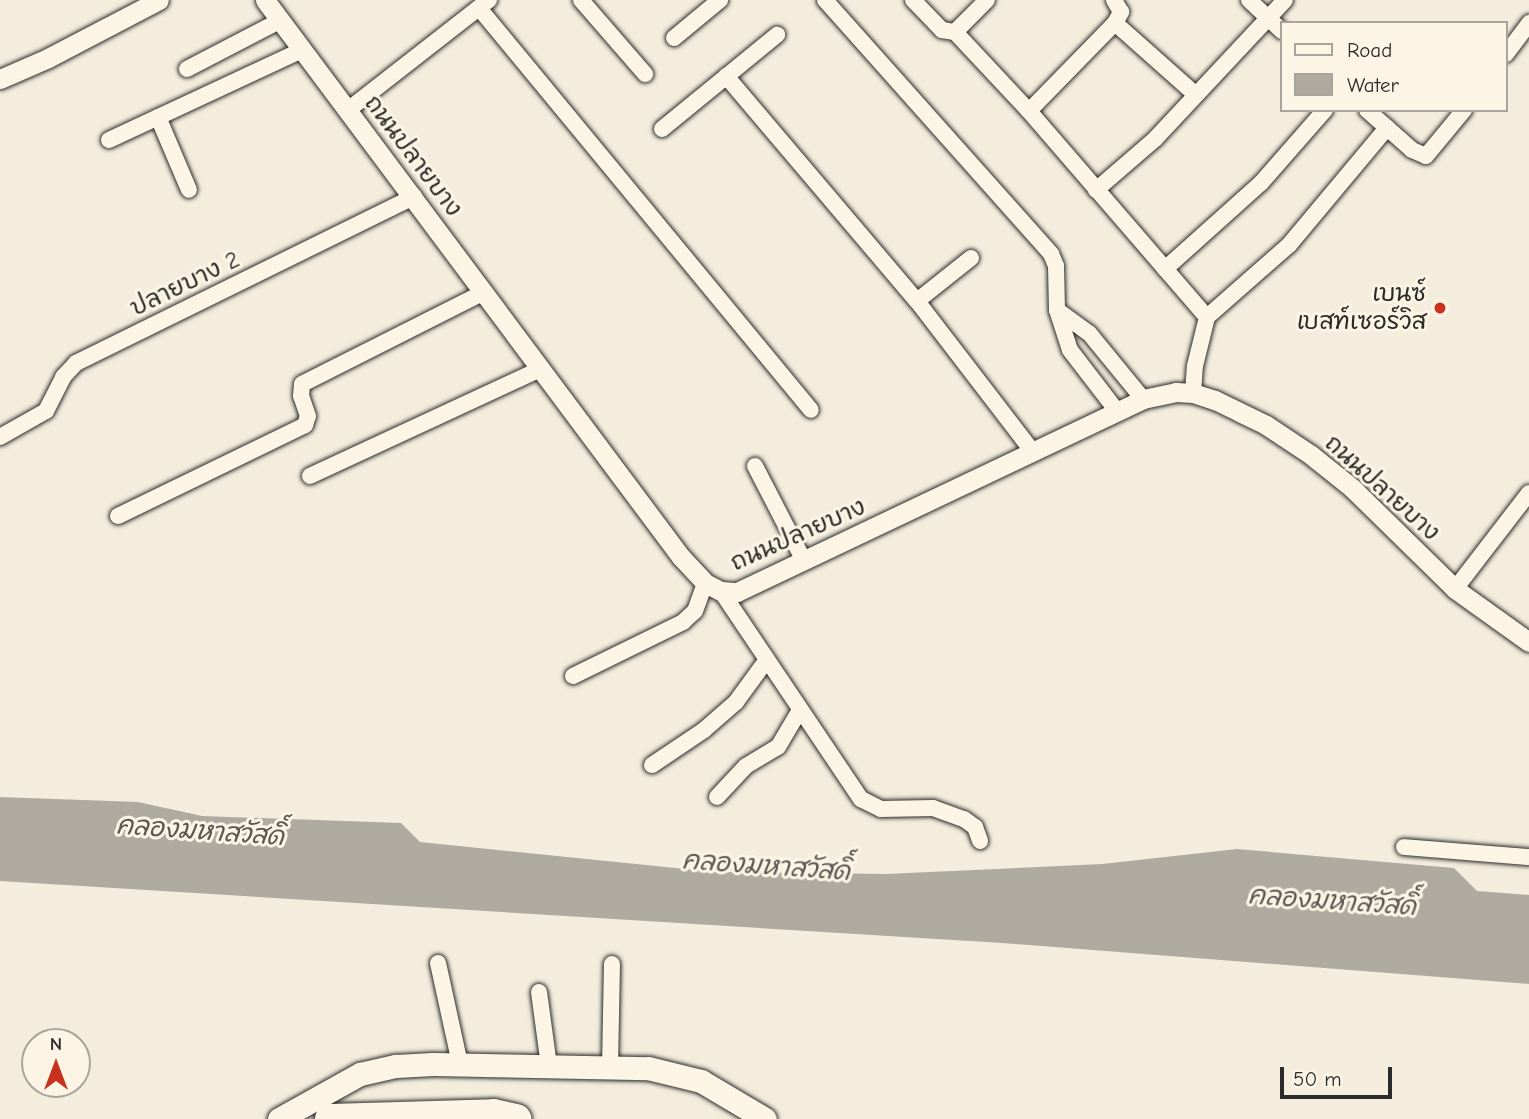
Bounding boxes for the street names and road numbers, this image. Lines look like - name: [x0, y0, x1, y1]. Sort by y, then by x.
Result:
- street label: ถนนปลายบาง: [358, 90, 468, 222]
- street label: ปลายบาง 2: [126, 245, 244, 323]
- street label: ถนนปลายบาง: [1319, 429, 1445, 547]
- street label: ถนนปลายบาง: [726, 492, 870, 578]

